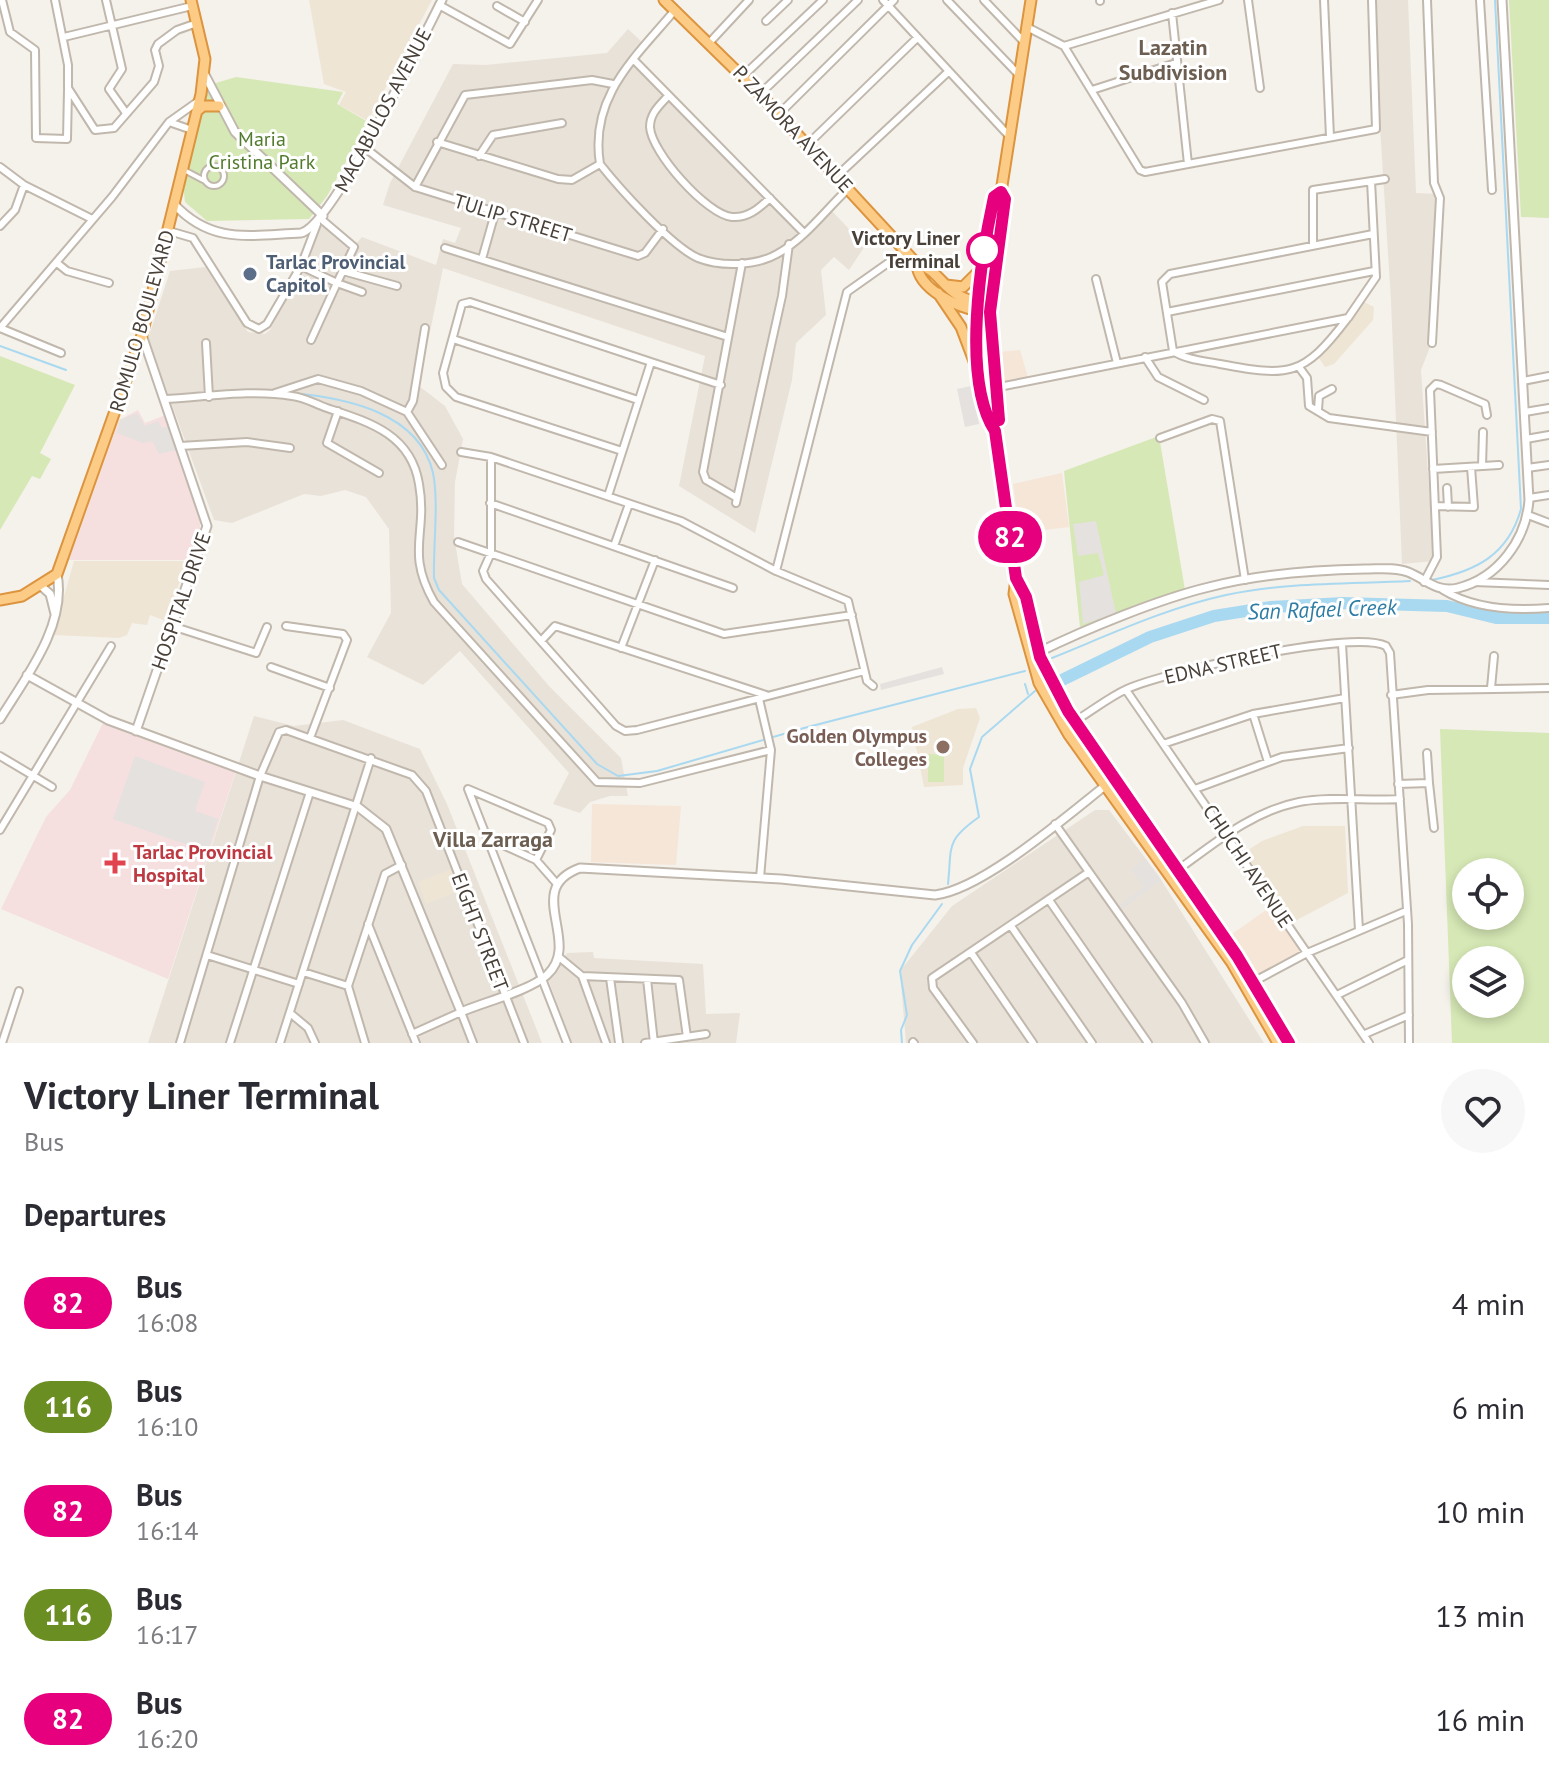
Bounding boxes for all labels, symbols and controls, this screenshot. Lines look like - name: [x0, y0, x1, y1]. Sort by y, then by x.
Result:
- street label: MACABULOS AVENUE: [329, 23, 437, 197]
- district label: Lazatin Subdivision: [1119, 33, 1227, 86]
- street label: P. ZAMORA AVENUE: [727, 60, 859, 198]
- park label: Maria Cristina Park: [209, 126, 316, 175]
- street label: TULIP STREET: [451, 188, 575, 248]
- place label: Victory Liner Terminal: [851, 225, 960, 274]
- street label: ROMULO BOULEVARD: [104, 227, 180, 415]
- marker: Victory Liner Terminal: [967, 233, 1001, 267]
- place label: Tarlac Provincial Capitol: [266, 249, 405, 298]
- marker: Tarlac Provincial Capitol: [241, 265, 259, 283]
- line badge: 82: [974, 511, 1046, 563]
- text: 82: [994, 518, 1026, 555]
- street label: HOSPITAL DRIVE: [145, 529, 217, 673]
- water label: San Rafael Creek: [1247, 592, 1398, 626]
- street label: EDNA STREET: [1162, 638, 1284, 690]
- place label: Golden Olympus Colleges: [787, 723, 927, 772]
- marker: Golden Olympus Colleges: [934, 738, 952, 756]
- street label: CHUCHI AVENUE: [1197, 799, 1299, 933]
- district label: Villa Zarraga: [432, 825, 553, 853]
- place label: Tarlac Provincial Hospital: [133, 839, 272, 888]
- marker: Tarlac Provincial Hospital: [104, 852, 126, 874]
- map controls: [1452, 858, 1524, 1018]
- button: locate: [1452, 858, 1524, 930]
- street label: EIGHT STREET: [446, 869, 514, 995]
- button: layers: [1452, 946, 1524, 1018]
- button: heart: [1441, 1069, 1525, 1153]
- text: Victory Liner Terminal: [24, 1070, 379, 1119]
- text: Bus: [24, 1125, 64, 1158]
- text: Departures: [24, 1195, 166, 1234]
- text: Bus: [136, 1267, 183, 1306]
- text: 82: [52, 1284, 84, 1321]
- text: 4 min: [1452, 1284, 1525, 1323]
- text: 16:08: [136, 1306, 198, 1339]
- text: Bus: [136, 1371, 183, 1410]
- text: 116: [44, 1388, 92, 1425]
- text: 6 min: [1452, 1388, 1525, 1427]
- text: 16:10: [136, 1410, 198, 1443]
- text: Bus: [136, 1475, 183, 1514]
- text: 82: [52, 1492, 84, 1529]
- text: 10 min: [1435, 1492, 1525, 1531]
- text: 16:14: [136, 1514, 198, 1547]
- text: Bus: [136, 1579, 183, 1618]
- text: 116: [44, 1596, 92, 1633]
- text: 13 min: [1435, 1596, 1525, 1635]
- text: 16:17: [136, 1618, 198, 1651]
- text: Bus: [136, 1683, 183, 1722]
- text: 82: [52, 1700, 84, 1737]
- text: 16 min: [1435, 1700, 1525, 1739]
- text: 16:20: [136, 1722, 198, 1755]

